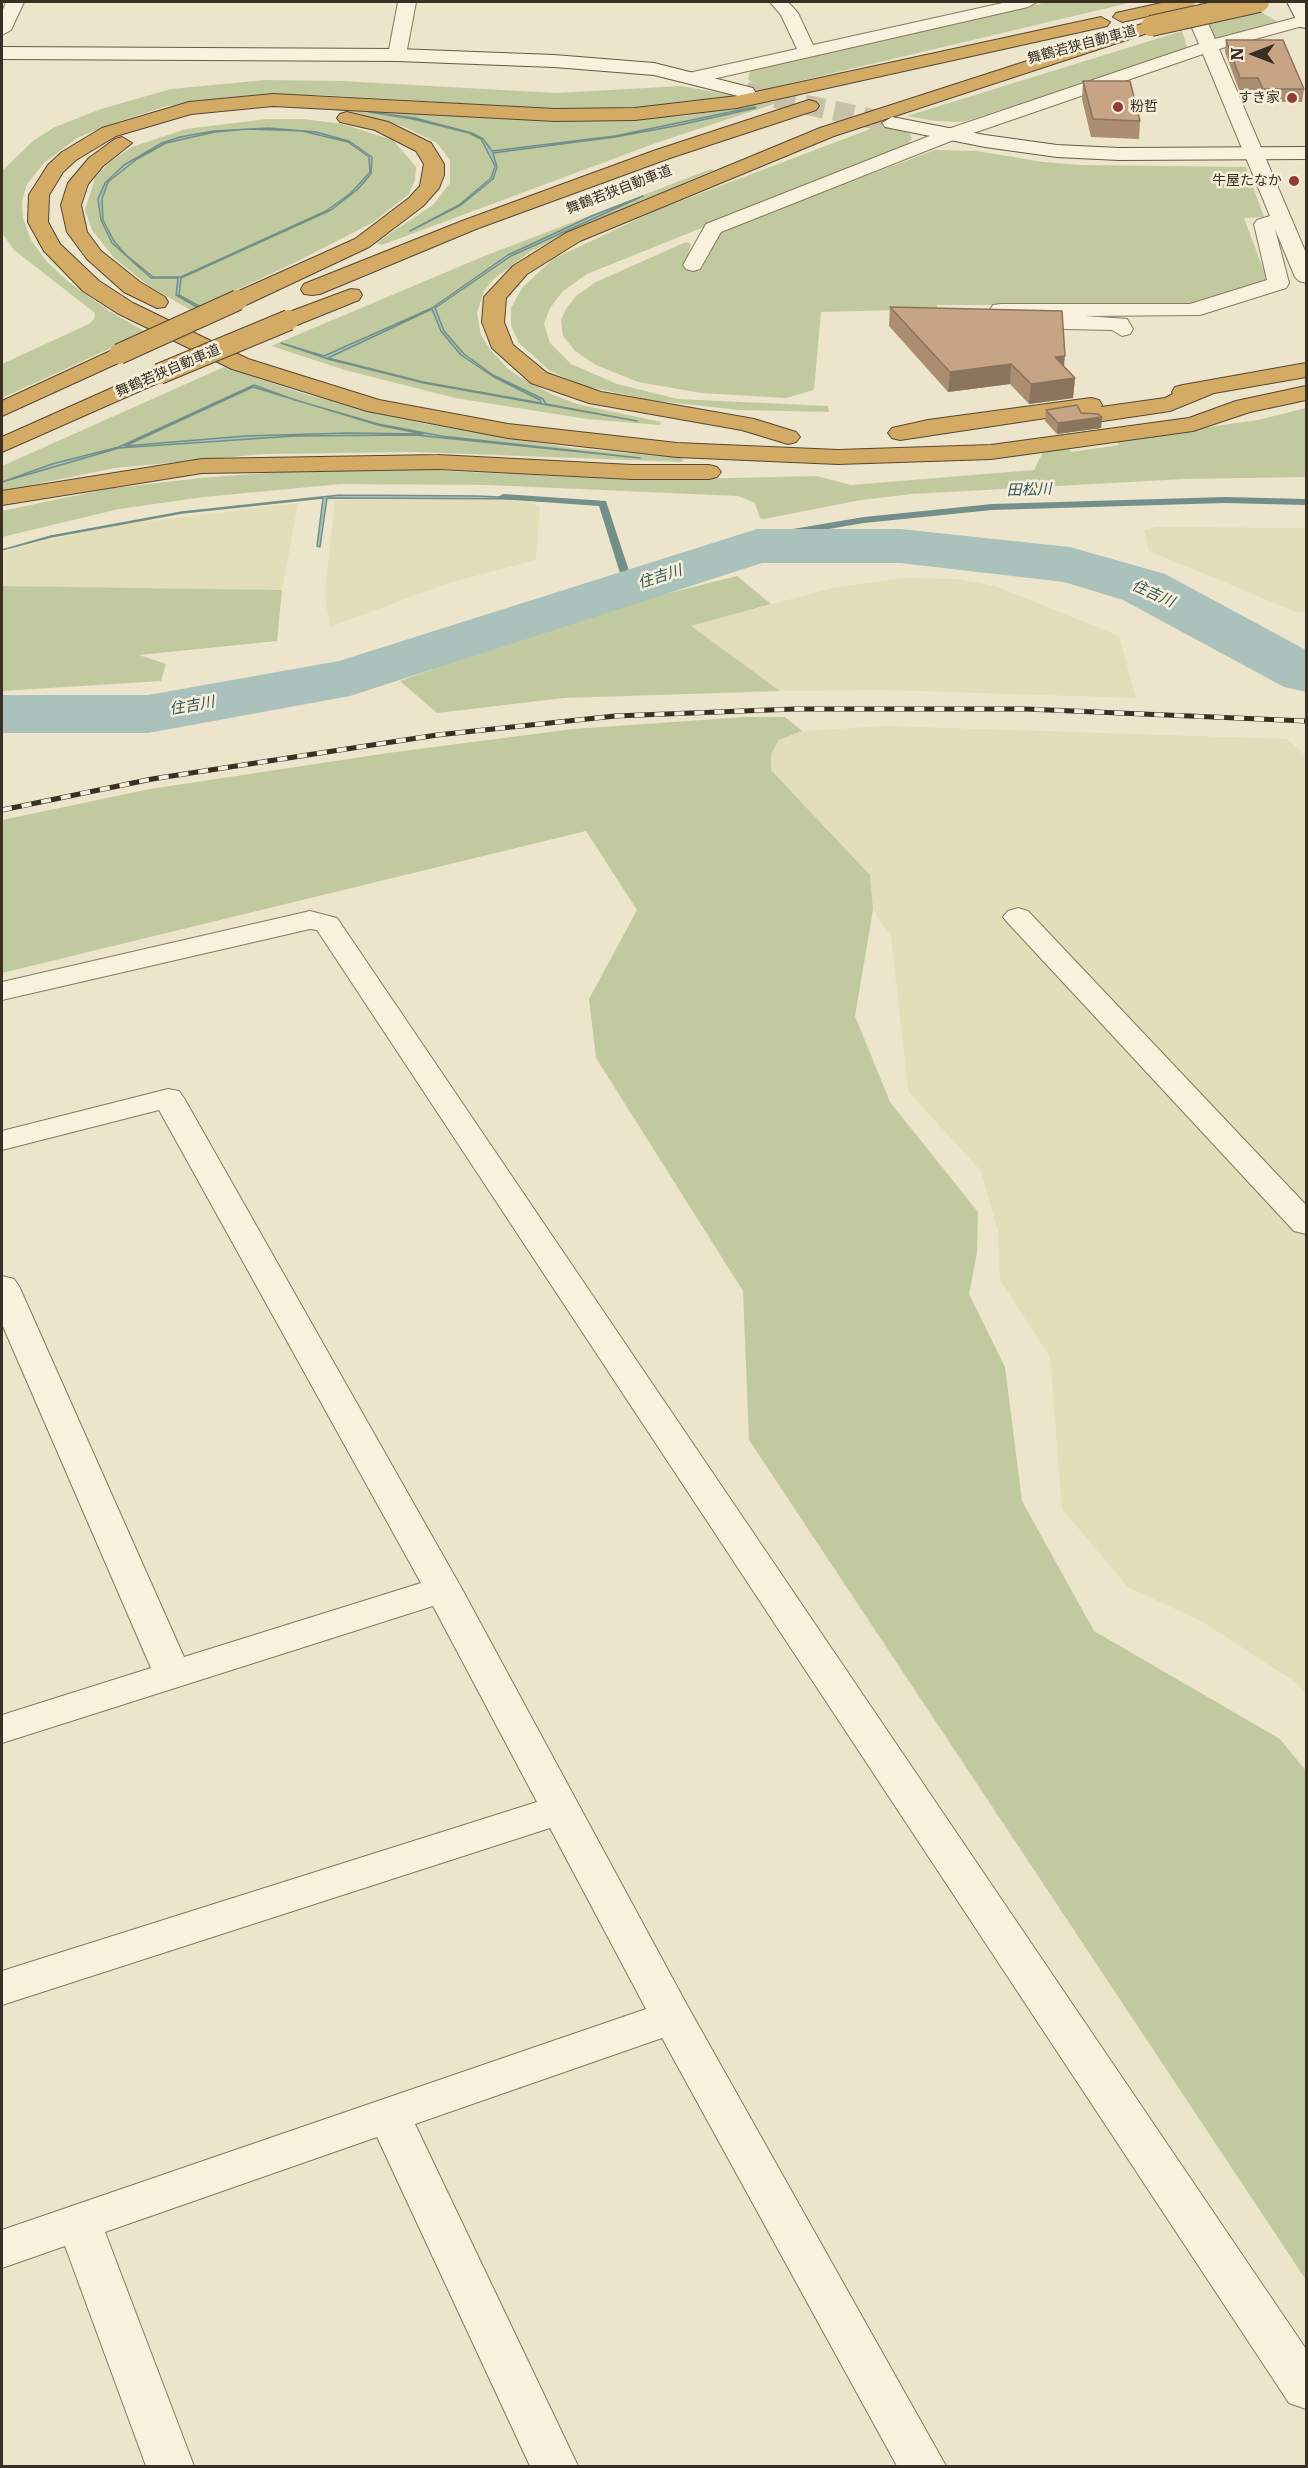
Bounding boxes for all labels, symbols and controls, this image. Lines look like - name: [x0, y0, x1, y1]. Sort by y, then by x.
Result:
- street label: 舞鶴若狭自動車道: [1026, 22, 1138, 68]
- north arrow: [1224, 24, 1284, 84]
- text: N: [1224, 47, 1248, 61]
- place label: すき家: [1238, 90, 1280, 106]
- marker: すき家: [1285, 91, 1299, 105]
- place label: 粉哲: [1130, 99, 1158, 115]
- marker: 粉哲: [1111, 100, 1125, 114]
- street label: 舞鶴若狭自動車道: [564, 162, 674, 218]
- place label: 牛屋たなか: [1212, 173, 1282, 189]
- marker: 牛屋たなか: [1287, 174, 1301, 188]
- street label: 舞鶴若狭自動車道: [113, 341, 223, 401]
- water label: 田松川: [1006, 480, 1052, 500]
- water label: 住吉川: [636, 561, 684, 593]
- water label: 住吉川: [1129, 577, 1177, 611]
- water label: 住吉川: [168, 693, 216, 719]

